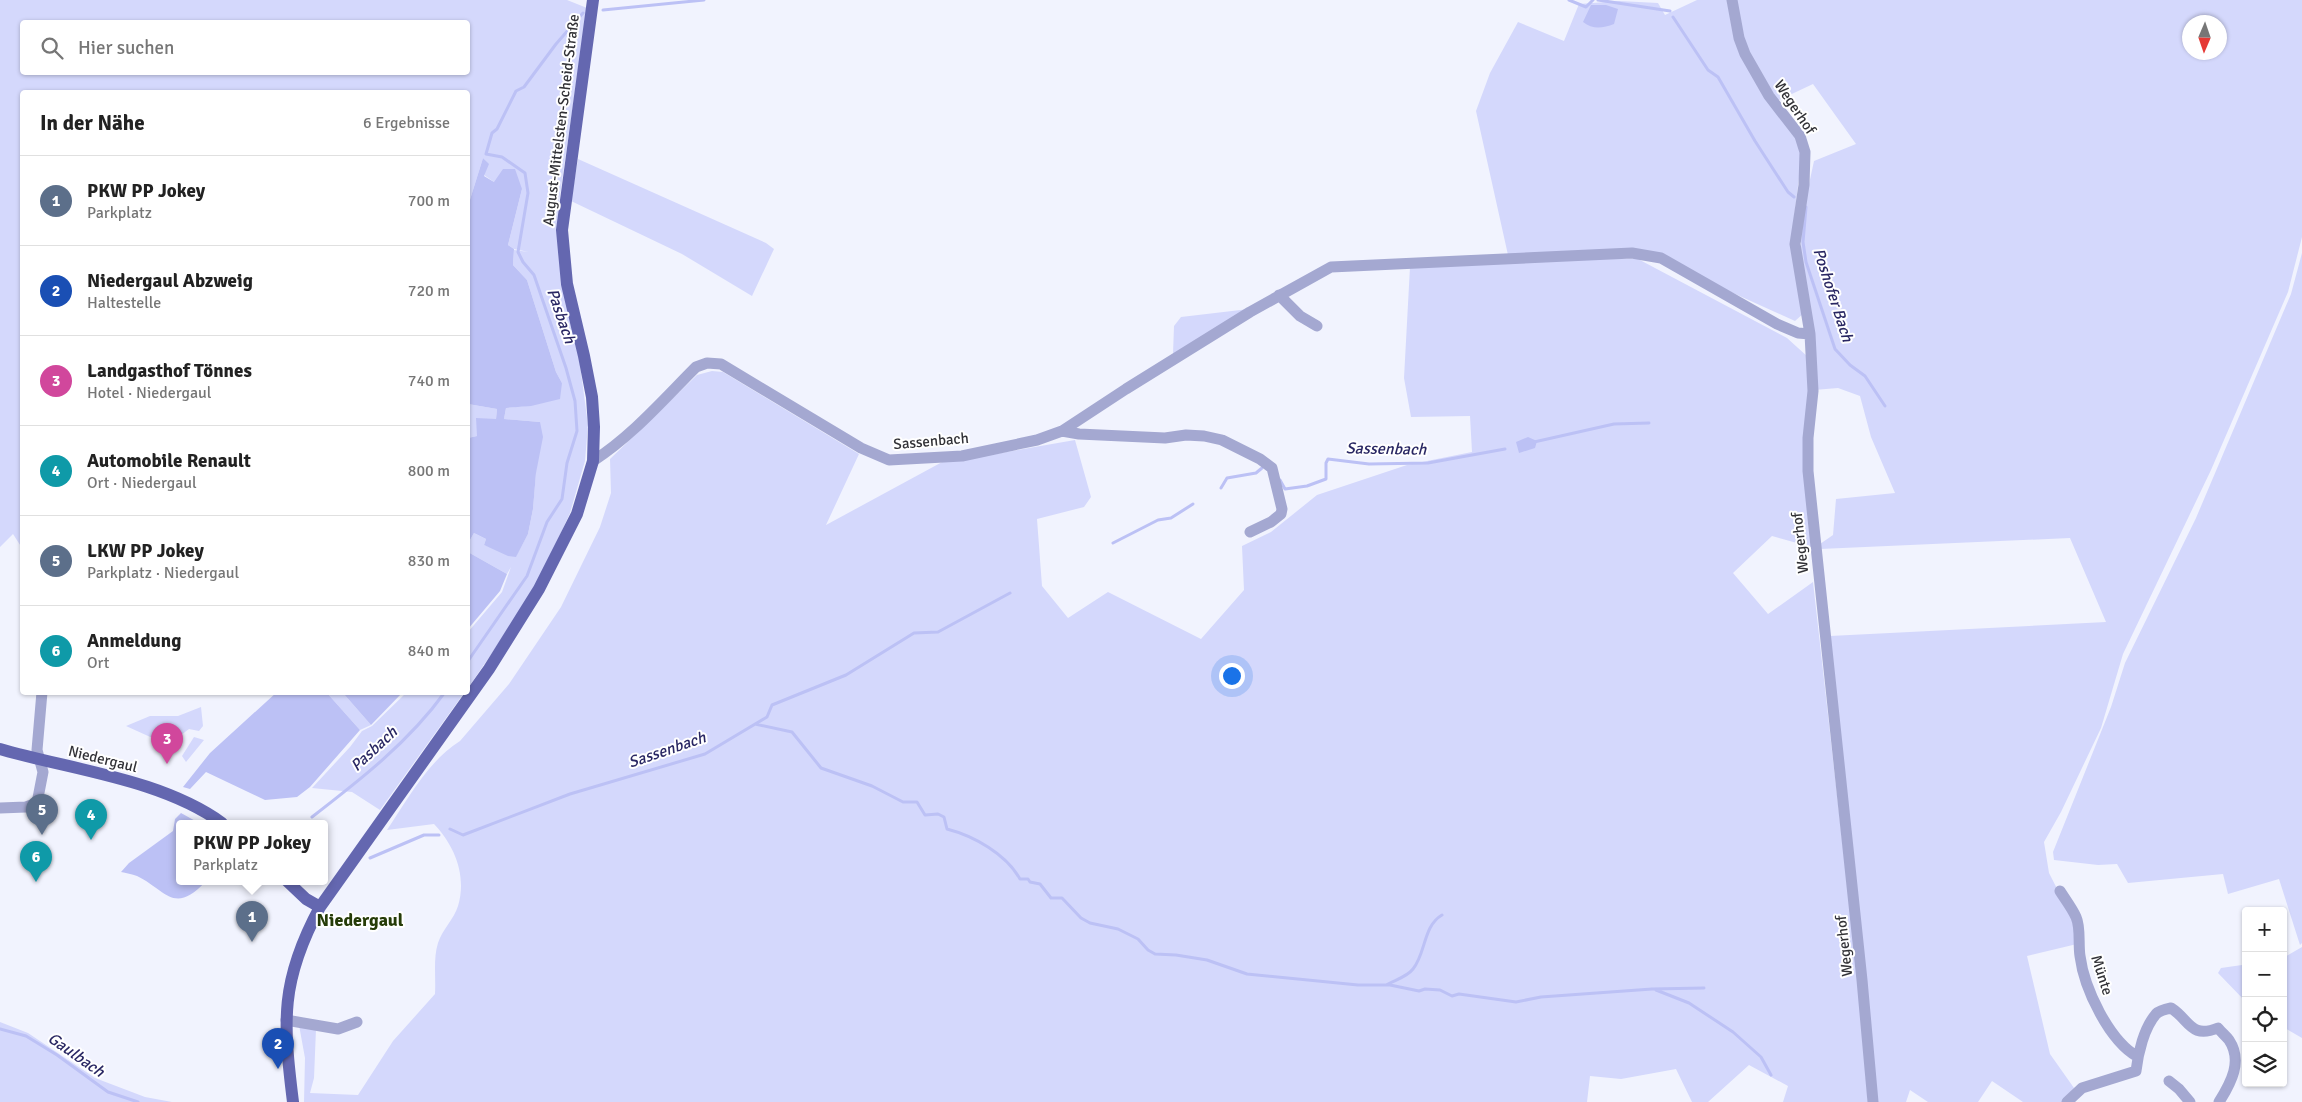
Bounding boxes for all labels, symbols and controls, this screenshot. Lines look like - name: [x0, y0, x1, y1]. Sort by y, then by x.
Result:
- street label: August-Mittelsten-Scheid-Straße: [539, 13, 583, 227]
- north arrow: [2182, 15, 2227, 60]
- search box: [20, 20, 470, 75]
- icon: search: [38, 34, 66, 62]
- text: Hier suchen: [78, 36, 174, 60]
- street label: Wegerhof: [1770, 76, 1820, 138]
- text: In der Nähe: [40, 110, 145, 136]
- text: 6 Ergebnisse: [363, 113, 450, 133]
- text: PKW PP Jokey: [87, 179, 205, 203]
- text: 1: [52, 191, 60, 211]
- text: 700 m: [408, 191, 450, 211]
- text: Parkplatz: [87, 203, 152, 223]
- water label: Poshofer Bach: [1808, 246, 1858, 346]
- text: Niedergaul Abzweig: [87, 269, 253, 293]
- text: 2: [52, 281, 60, 301]
- text: 720 m: [408, 281, 450, 301]
- water label: Pasbach: [542, 286, 580, 347]
- text: Haltestelle: [87, 293, 161, 313]
- text: Landgasthof Tönnes: [87, 359, 252, 383]
- text: 3: [52, 371, 60, 391]
- text: 740 m: [408, 371, 450, 391]
- text: Hotel · Niedergaul: [87, 383, 212, 403]
- street label: Sassenbach: [893, 429, 969, 453]
- water label: Sassenbach: [1346, 438, 1428, 460]
- text: Automobile Renault: [87, 449, 251, 473]
- text: 4: [52, 461, 60, 481]
- text: 800 m: [408, 461, 450, 481]
- text: Ort · Niedergaul: [87, 473, 197, 493]
- street label: Wegerhof: [1788, 511, 1812, 575]
- text: LKW PP Jokey: [87, 539, 204, 563]
- text: 5: [52, 551, 60, 571]
- text: 830 m: [408, 551, 450, 571]
- text: Parkplatz · Niedergaul: [87, 563, 239, 583]
- text: Anmeldung: [87, 629, 181, 653]
- text: 6: [52, 641, 60, 661]
- text: 840 m: [408, 641, 450, 661]
- text: Ort: [87, 653, 109, 673]
- your location: [1219, 663, 1245, 689]
- water label: Pasbach: [346, 722, 402, 776]
- pin: 3: [151, 723, 183, 764]
- water label: Sassenbach: [626, 727, 710, 773]
- street label: Niedergaul: [66, 742, 140, 776]
- pin: 5: [26, 794, 58, 835]
- pin: 4: [75, 799, 107, 840]
- popup: [176, 820, 328, 885]
- text: PKW PP Jokey: [193, 831, 311, 855]
- pin: 6: [20, 841, 52, 882]
- text: Parkplatz: [193, 855, 258, 875]
- pin: 1: [236, 901, 268, 942]
- map controls: [2242, 907, 2287, 1087]
- button: +: [2242, 907, 2287, 952]
- district label: Niedergaul: [317, 909, 404, 931]
- street label: Wegerhof: [1832, 914, 1856, 978]
- button: −: [2242, 952, 2287, 997]
- street label: Münte: [2087, 953, 2117, 997]
- button: locate: [2242, 997, 2287, 1042]
- water label: Gaulbach: [44, 1028, 109, 1082]
- pin: 2: [262, 1028, 294, 1069]
- button: layers: [2242, 1042, 2287, 1087]

